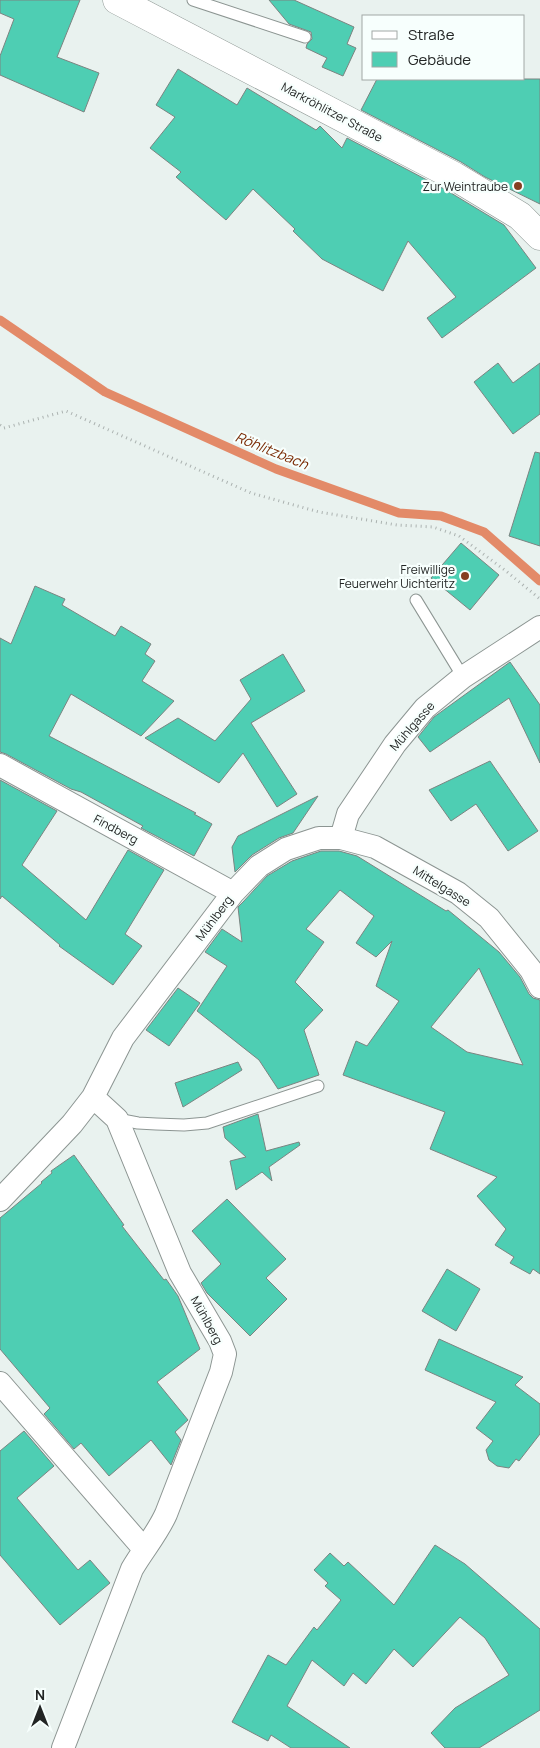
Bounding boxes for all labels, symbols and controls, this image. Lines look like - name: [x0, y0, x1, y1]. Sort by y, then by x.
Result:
- legend: [362, 15, 525, 80]
- text: Straße: [408, 24, 455, 45]
- text: Gebäude: [408, 49, 471, 70]
- street label: Markröhlitzer Straße: [278, 78, 386, 146]
- place label: Zur Weintraube: [423, 178, 508, 195]
- marker: Zur Weintraube: [512, 180, 524, 192]
- water label: Röhlitzbach: [233, 427, 312, 474]
- place label: Freiwillige Feuerwehr Uichteritz: [339, 561, 455, 592]
- marker: Freiwillige Feuerwehr Uichteritz: [459, 570, 471, 582]
- street label: Mühlgasse: [386, 698, 438, 754]
- street label: Findberg: [91, 810, 141, 848]
- street label: Mittelgasse: [410, 862, 474, 910]
- street label: Mühlberg: [191, 892, 237, 944]
- street label: Mühlberg: [187, 1293, 227, 1347]
- north arrow: [15, 1683, 65, 1733]
- text: N: [35, 1685, 45, 1704]

